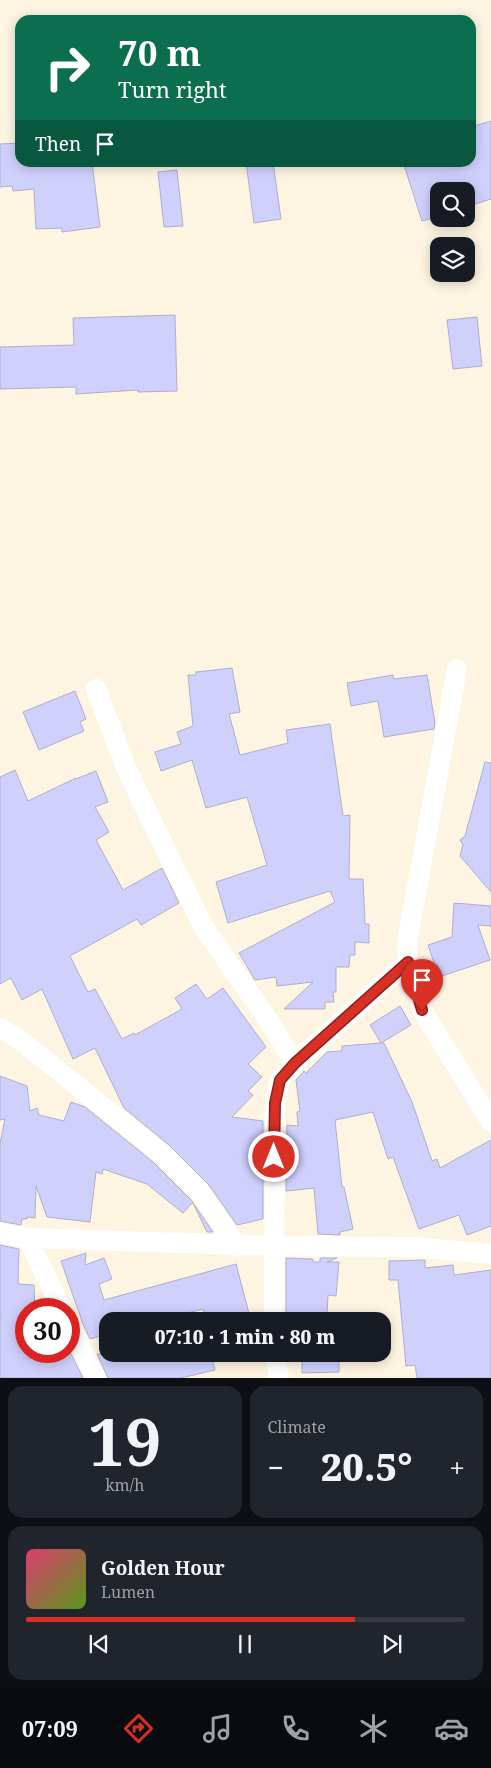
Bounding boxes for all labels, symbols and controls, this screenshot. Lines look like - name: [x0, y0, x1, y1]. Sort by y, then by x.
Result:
- text: 70 m: [118, 29, 201, 76]
- icon: right: [35, 35, 100, 100]
- text: Turn right: [118, 74, 227, 104]
- icon: arrive: [91, 130, 119, 158]
- text: Then: [35, 131, 81, 157]
- map controls: [430, 182, 475, 282]
- button: search: [430, 182, 475, 227]
- button: layers: [430, 237, 475, 282]
- pin: [401, 959, 443, 1010]
- icon: arrive: [408, 966, 436, 994]
- position arrow: [247, 1130, 299, 1182]
- speed limit sign: 30: [15, 1298, 80, 1363]
- text: 07:10 · 1 min · 80 m: [155, 1324, 335, 1350]
- text: 19: [88, 1397, 161, 1485]
- text: Climate: [268, 1416, 326, 1438]
- text: 20.5°: [321, 1440, 412, 1492]
- text: −: [268, 1448, 284, 1486]
- text: +: [449, 1448, 465, 1486]
- text: km/h: [105, 1474, 144, 1496]
- text: Golden Hour: [101, 1555, 225, 1581]
- text: Lumen: [101, 1581, 155, 1603]
- icon: previous: [85, 1630, 113, 1658]
- icon: pause: [231, 1630, 259, 1658]
- icon: next: [378, 1630, 406, 1658]
- icon: directions: [121, 1711, 156, 1746]
- icon: music: [200, 1711, 235, 1746]
- icon: phone: [278, 1711, 313, 1746]
- icon: climate: [356, 1711, 391, 1746]
- icon: car: [434, 1711, 469, 1746]
- text: 07:09: [22, 1713, 78, 1743]

